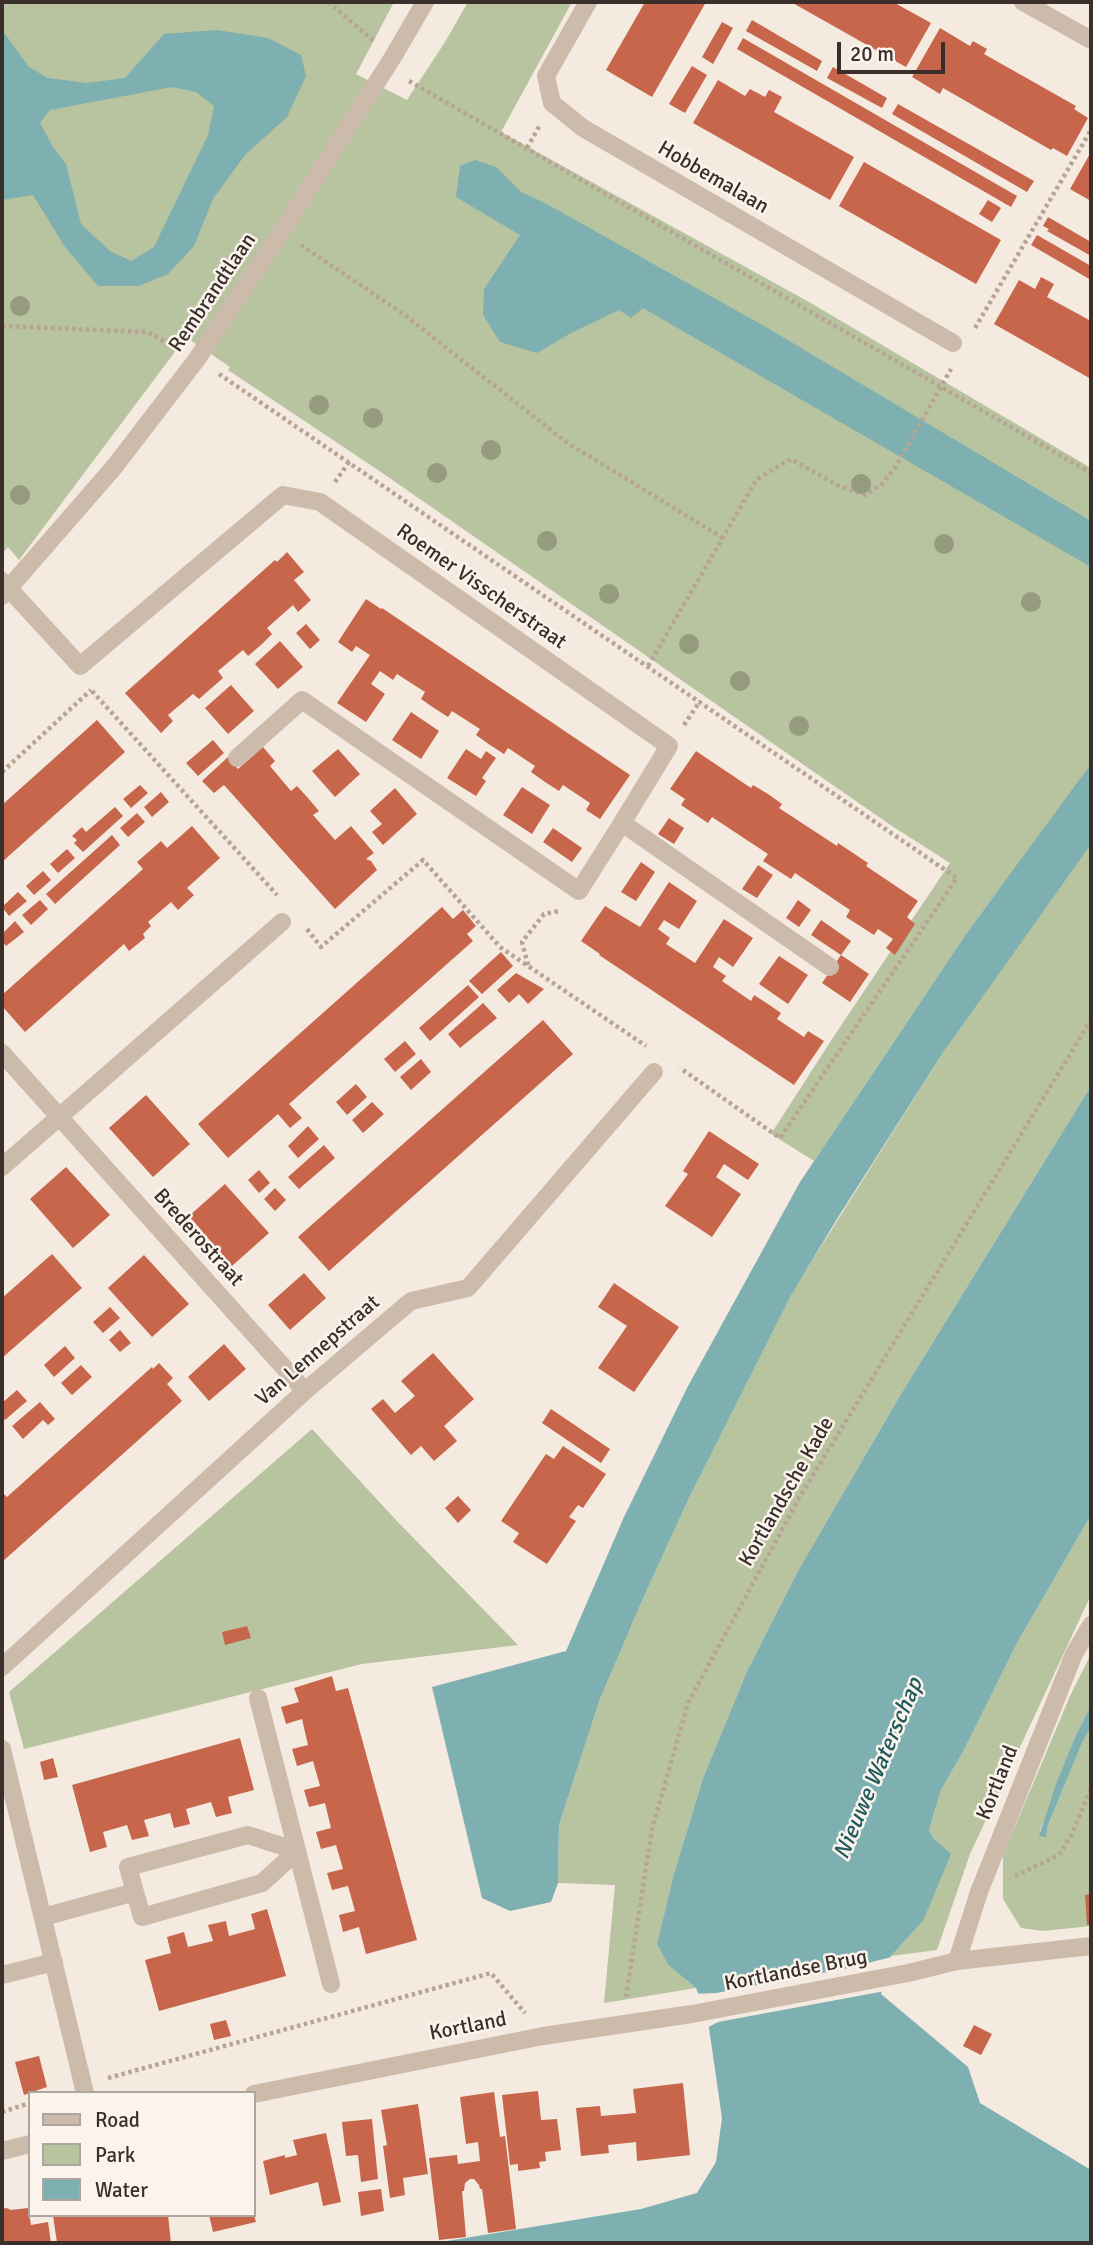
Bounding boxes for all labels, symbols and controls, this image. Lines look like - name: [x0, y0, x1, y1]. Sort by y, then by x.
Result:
- scale bar: [841, 28, 950, 72]
- text: 20 m: [850, 41, 894, 67]
- street label: Hobbemalaan: [653, 136, 773, 220]
- street label: Rembrandtlaan: [164, 229, 262, 357]
- street label: Roemer Visscherstraat: [391, 519, 571, 655]
- street label: Brederostraat: [148, 1184, 248, 1292]
- street label: Van Lennepstraat: [251, 1290, 385, 1412]
- street label: Kortlandsche Kade: [734, 1413, 840, 1571]
- water label: Nieuwe Waterschap: [828, 1674, 930, 1864]
- street label: Kortland: [972, 1742, 1024, 1824]
- street label: Kortlandse Brug: [722, 1945, 870, 1997]
- street label: Kortland: [427, 2007, 509, 2047]
- legend: [28, 2091, 256, 2217]
- text: Road: [95, 2107, 140, 2133]
- text: Park: [95, 2142, 135, 2168]
- text: Water: [95, 2177, 148, 2203]

